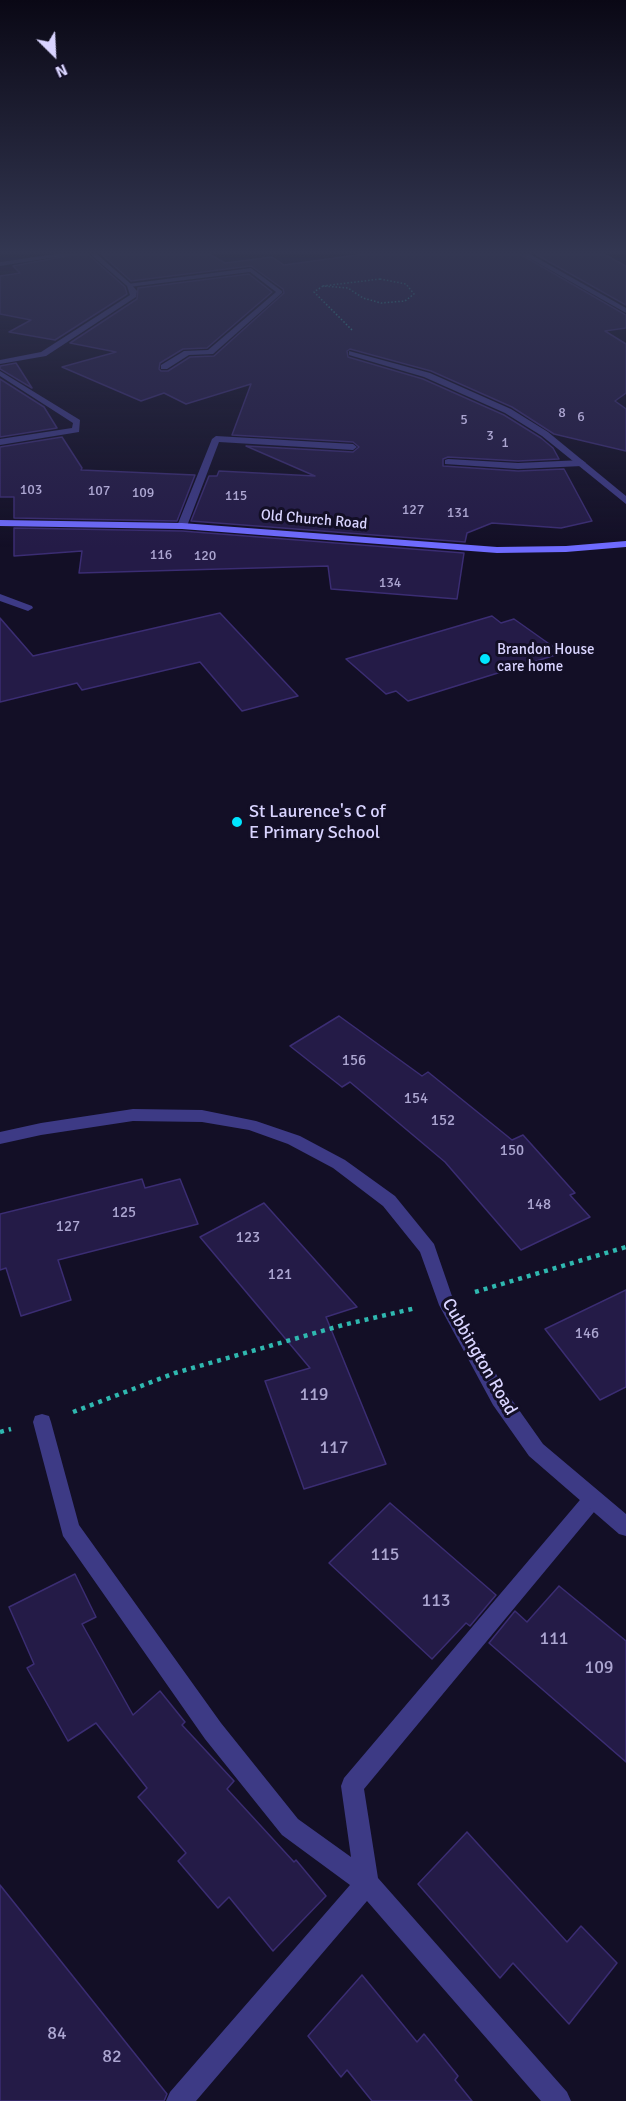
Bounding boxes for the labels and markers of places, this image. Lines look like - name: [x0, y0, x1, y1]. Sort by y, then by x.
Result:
- place label: Brandon House care home: [497, 641, 594, 676]
- marker: Brandon House care home: [478, 652, 492, 666]
- place label: St Laurence's C of E Primary School: [249, 801, 386, 844]
- marker: St Laurence's C of E Primary School: [230, 815, 244, 829]

